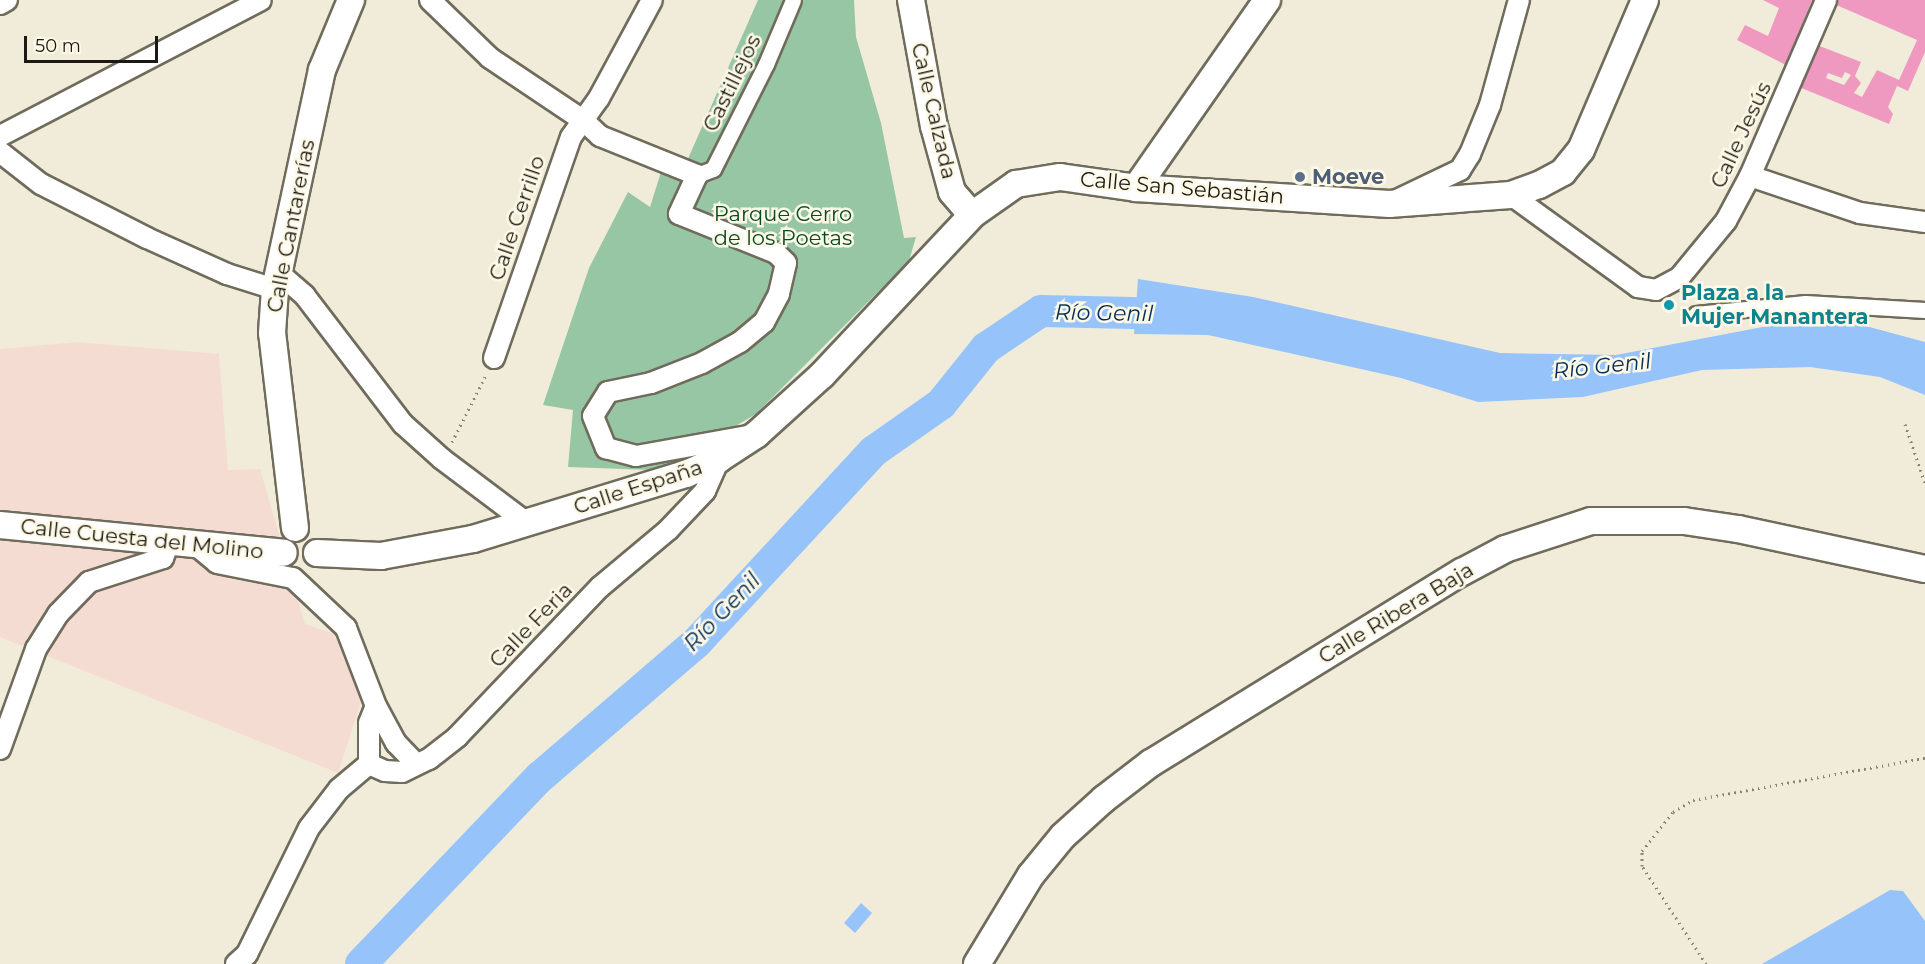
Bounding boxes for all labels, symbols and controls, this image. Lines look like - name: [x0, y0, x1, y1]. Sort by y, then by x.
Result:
- scale bar: [27, 24, 160, 62]
- street label: Castillejos: [698, 30, 766, 136]
- text: 50 m: [35, 35, 81, 57]
- street label: Calle Calzada: [906, 40, 962, 182]
- street label: Calle Jesús: [1705, 78, 1777, 192]
- street label: Calle Cantarerías: [262, 137, 320, 315]
- street label: Calle Cerrillo: [484, 152, 550, 284]
- place label: Moeve: [1312, 164, 1384, 190]
- street label: Calle San Sebastián: [1079, 167, 1285, 209]
- marker: Moeve: [1293, 170, 1307, 184]
- park label: Parque Cerro de los Poetas: [714, 201, 852, 251]
- place label: Plaza a la Mujer Manantera: [1681, 280, 1868, 330]
- marker: Plaza a la Mujer Manantera: [1662, 298, 1676, 312]
- water label: Río Genil: [1055, 299, 1153, 327]
- water label: Río Genil: [1552, 348, 1652, 384]
- street label: Calle España: [570, 454, 706, 520]
- street label: Calle Cuesta del Molino: [19, 514, 265, 564]
- street label: Calle Ribera Baja: [1314, 557, 1478, 669]
- water label: Río Genil: [678, 567, 766, 657]
- street label: Calle Feria: [484, 577, 578, 673]

